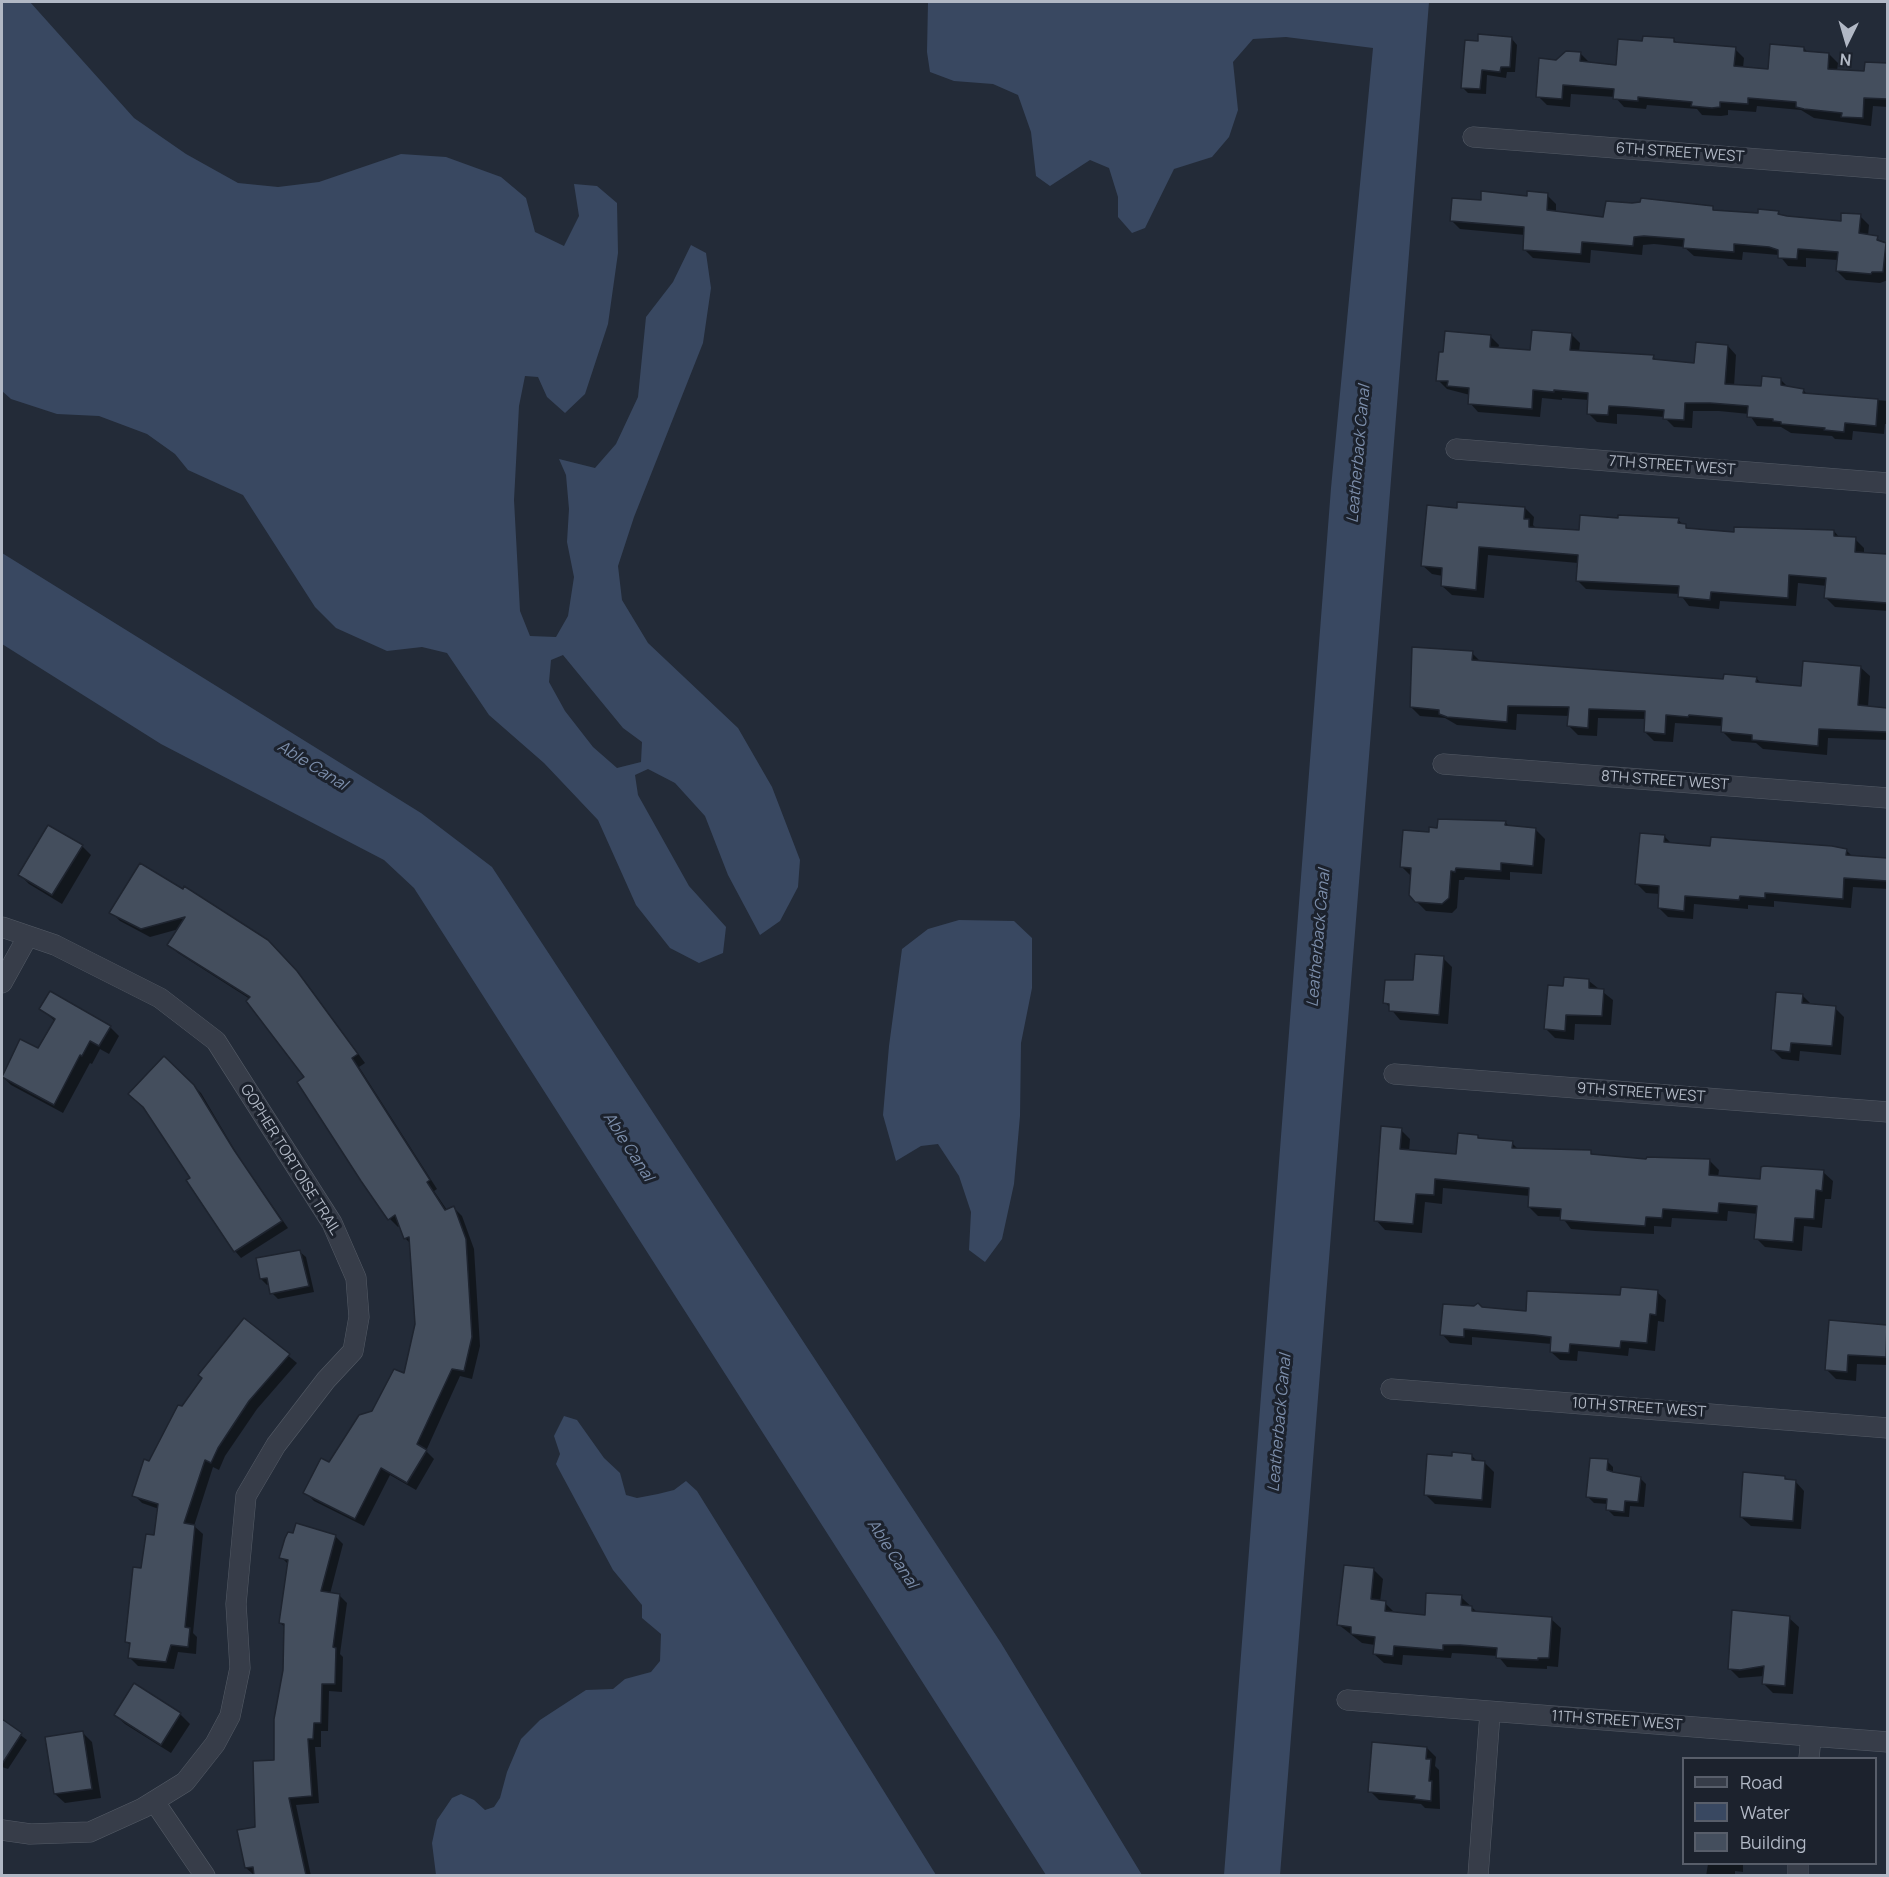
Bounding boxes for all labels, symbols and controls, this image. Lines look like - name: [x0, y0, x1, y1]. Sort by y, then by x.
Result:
- north arrow: [1817, 12, 1877, 72]
- text: N: [1839, 48, 1852, 71]
- street label: 6TH STREET WEST: [1615, 140, 1745, 166]
- water label: Leatherback Canal: [1343, 384, 1375, 524]
- street label: 7TH STREET WEST: [1608, 453, 1736, 479]
- water label: Able Canal: [274, 737, 350, 795]
- street label: 8TH STREET WEST: [1601, 768, 1729, 794]
- water label: Leatherback Canal: [1303, 868, 1335, 1008]
- street label: 9TH STREET WEST: [1576, 1080, 1706, 1106]
- street label: GOPHER TORTOISE TRAIL: [236, 1081, 344, 1239]
- water label: Able Canal: [599, 1109, 657, 1185]
- water label: Leatherback Canal: [1264, 1353, 1296, 1493]
- street label: 10TH STREET WEST: [1571, 1394, 1707, 1422]
- water label: Able Canal: [863, 1516, 921, 1592]
- street label: 11TH STREET WEST: [1551, 1707, 1683, 1735]
- legend: [1682, 1757, 1877, 1865]
- text: Road: [1740, 1770, 1783, 1794]
- text: Water: [1740, 1800, 1790, 1824]
- text: Building: [1740, 1830, 1806, 1854]

